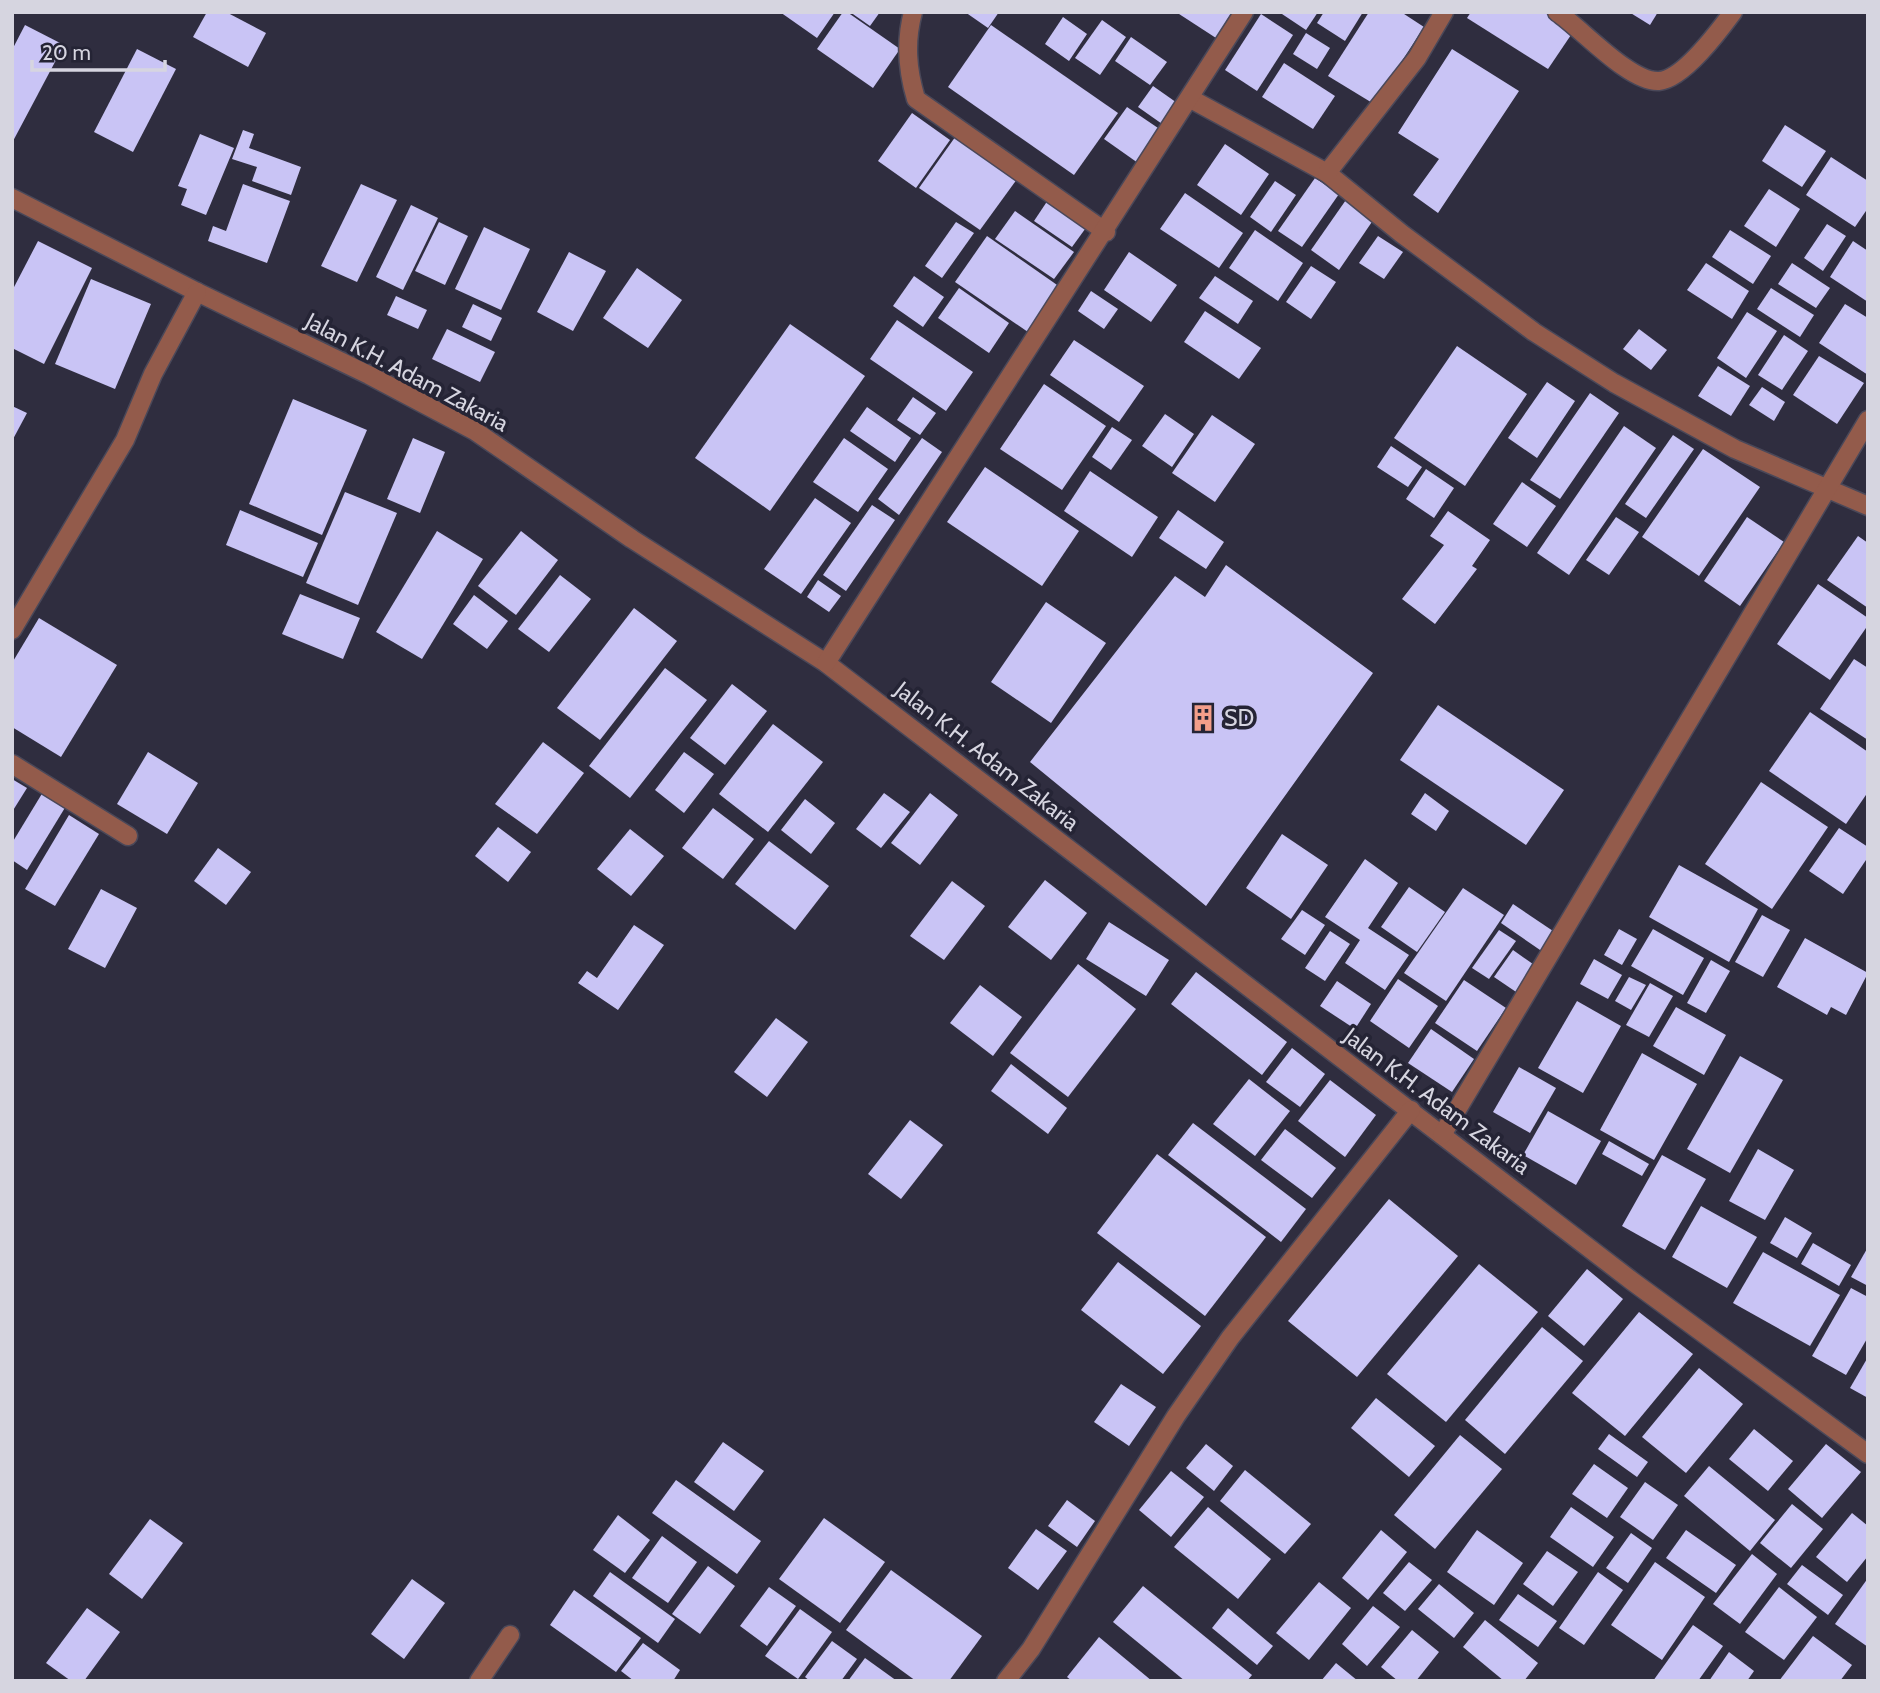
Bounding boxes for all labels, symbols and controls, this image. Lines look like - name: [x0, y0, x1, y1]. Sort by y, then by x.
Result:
- scale bar: [32, 28, 164, 72]
- text: 20 m: [42, 40, 91, 65]
- street label: Jalan K.H. Adam Zakaria: [300, 306, 513, 437]
- street label: Jalan K.H. Adam Zakaria: [889, 675, 1085, 837]
- building icon: SD: [1188, 703, 1218, 733]
- place label: SD: [1224, 704, 1254, 732]
- street label: Jalan K.H. Adam Zakaria: [1337, 1021, 1536, 1180]

